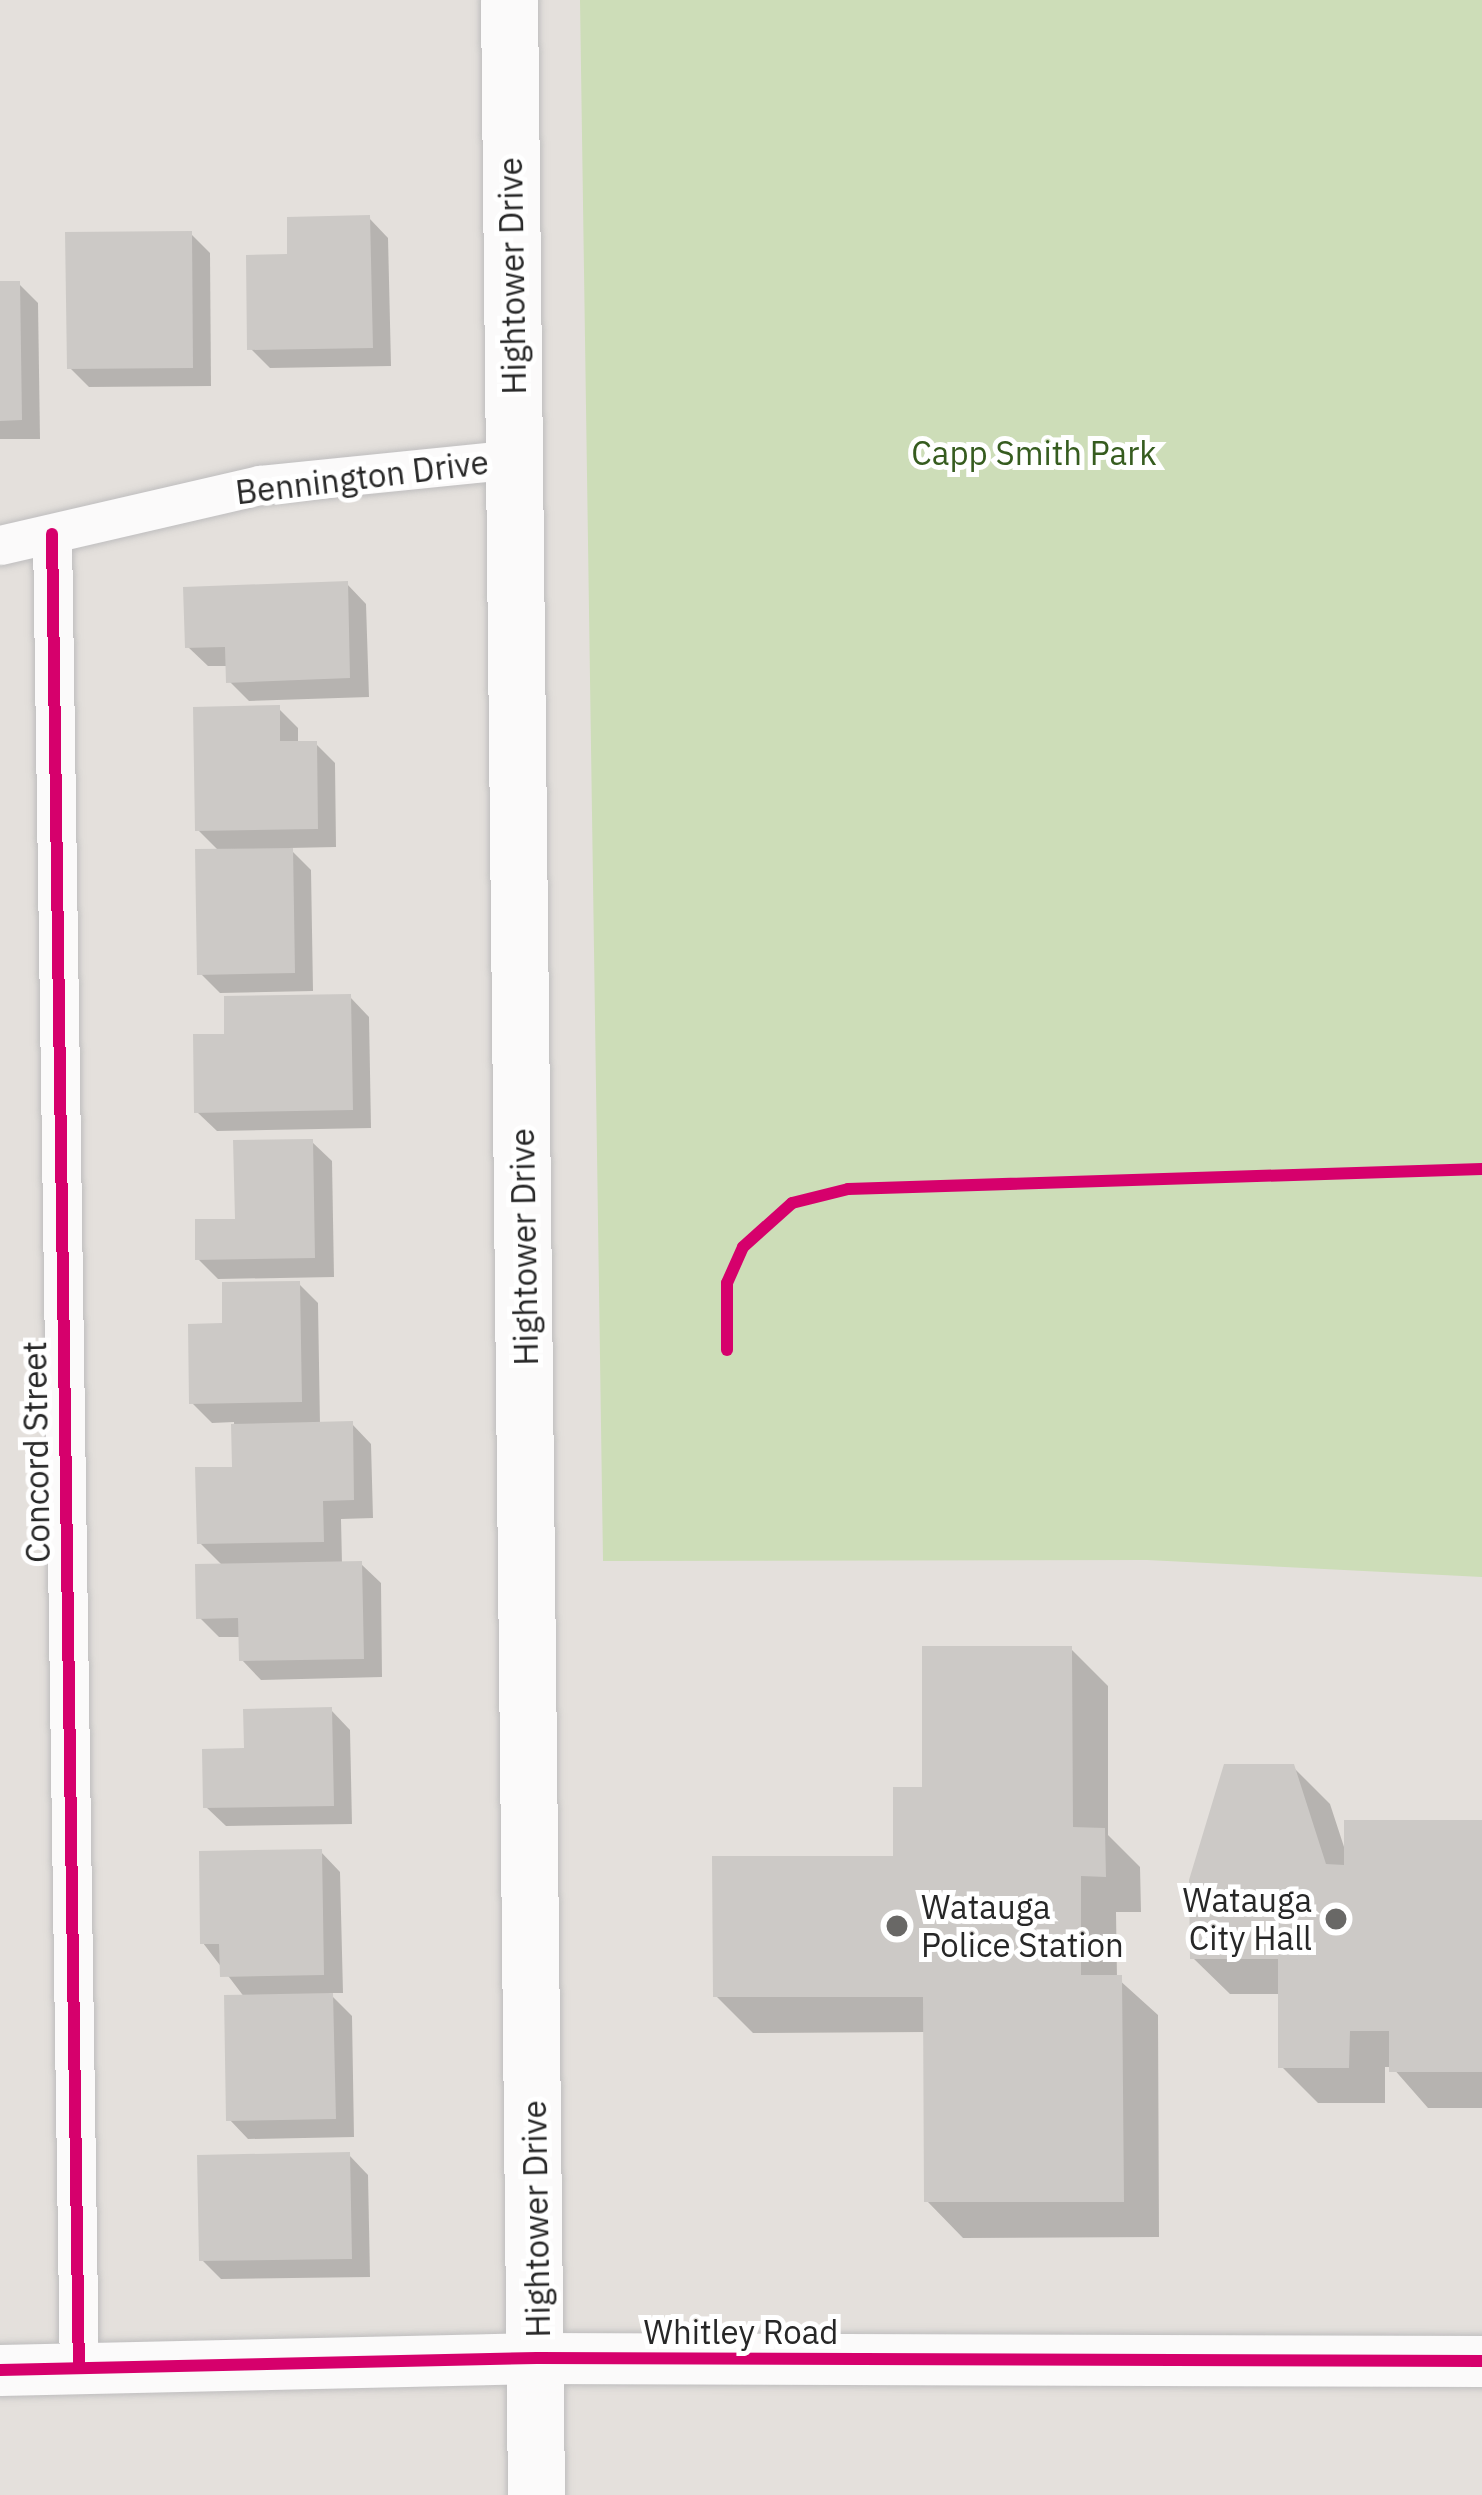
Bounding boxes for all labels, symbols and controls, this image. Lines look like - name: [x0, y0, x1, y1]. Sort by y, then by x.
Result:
- street label: Hightower Drive: [490, 157, 534, 395]
- park label: Capp Smith Park: [911, 433, 1157, 473]
- street label: Bennington Drive: [233, 442, 491, 512]
- street label: Hightower Drive: [502, 1128, 546, 1366]
- street label: Concord Street: [14, 1341, 58, 1563]
- place label: Watauga City Hall: [1182, 1880, 1312, 1958]
- place label: Watauga Police Station: [921, 1887, 1124, 1965]
- marker: Watauga City Hall: [1323, 1906, 1349, 1932]
- marker: Watauga Police Station: [884, 1913, 910, 1939]
- street label: Hightower Drive: [514, 2100, 558, 2338]
- street label: Whitley Road: [643, 2312, 839, 2352]

